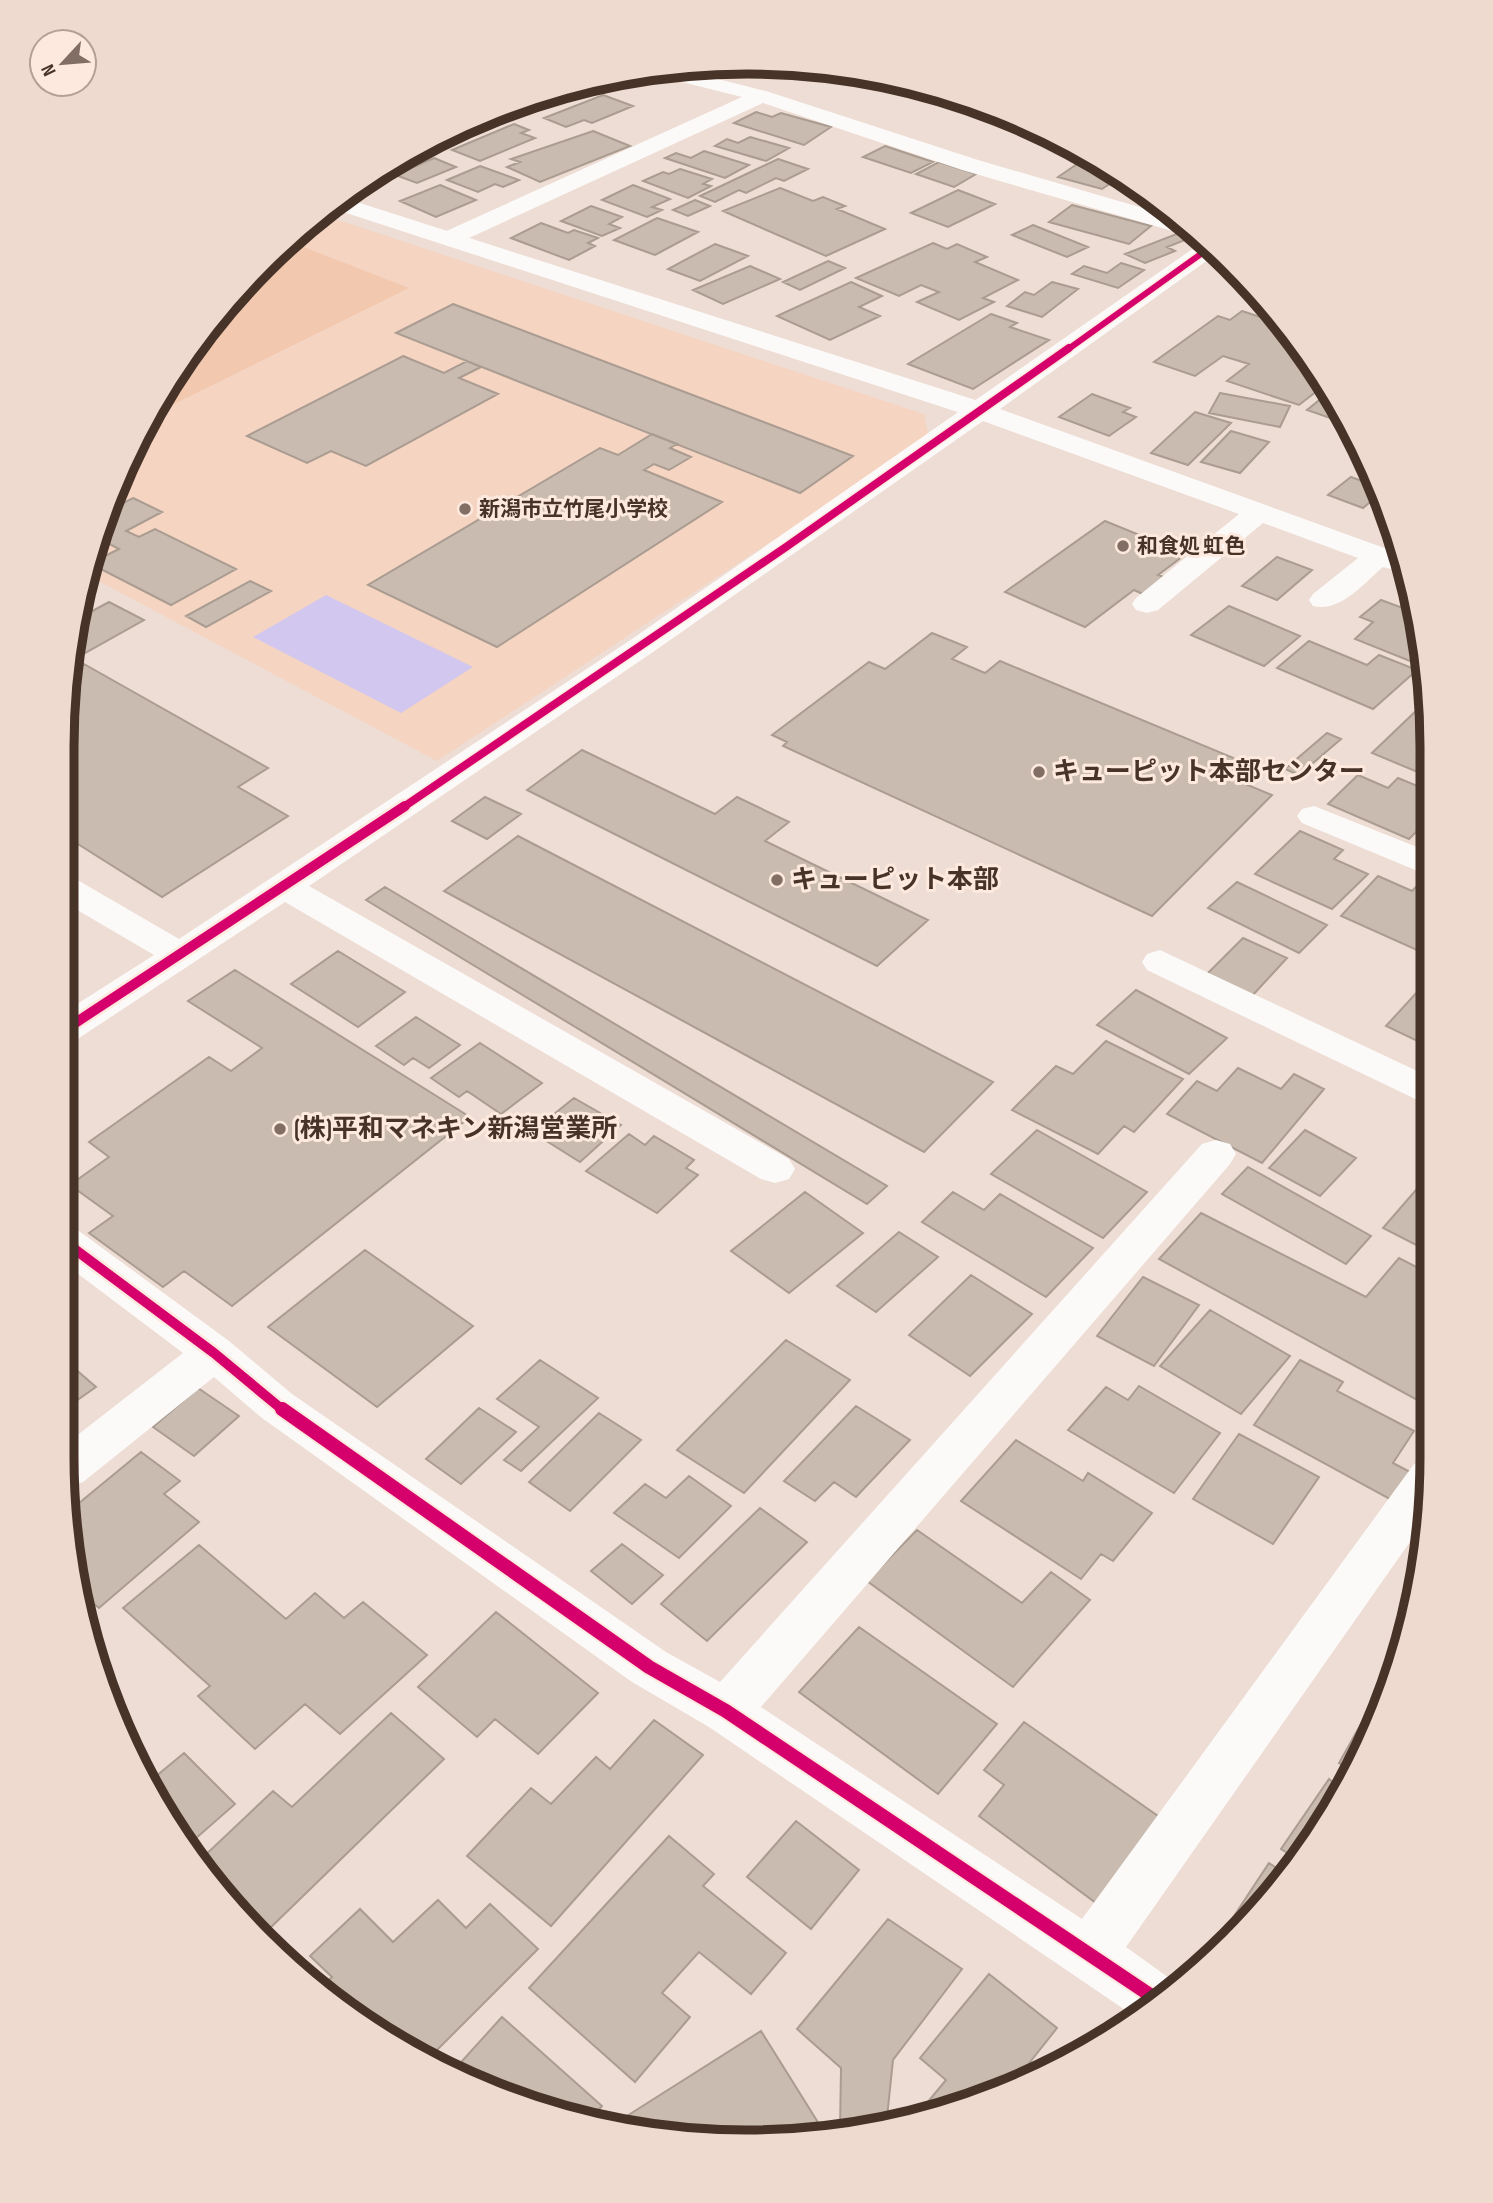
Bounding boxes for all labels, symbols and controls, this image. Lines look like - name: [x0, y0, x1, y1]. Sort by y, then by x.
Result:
- north arrow: [28, 28, 98, 98]
- text: N: [37, 60, 62, 79]
- place label: 新潟市立竹尾小学校: [479, 497, 668, 522]
- marker: 新潟市立竹尾小学校: [457, 501, 473, 517]
- place label: 和食処 虹色: [1137, 534, 1245, 559]
- marker: 和食処 虹色: [1115, 538, 1131, 554]
- place label: キューピット本部センター: [1053, 757, 1365, 788]
- marker: キューピット本部センター: [1031, 764, 1047, 780]
- place label: キューピット本部: [791, 865, 999, 896]
- marker: キューピット本部: [769, 872, 785, 888]
- place label: (株)平和マネキン新潟営業所: [294, 1114, 617, 1145]
- marker: (株)平和マネキン新潟営業所: [272, 1121, 288, 1137]

